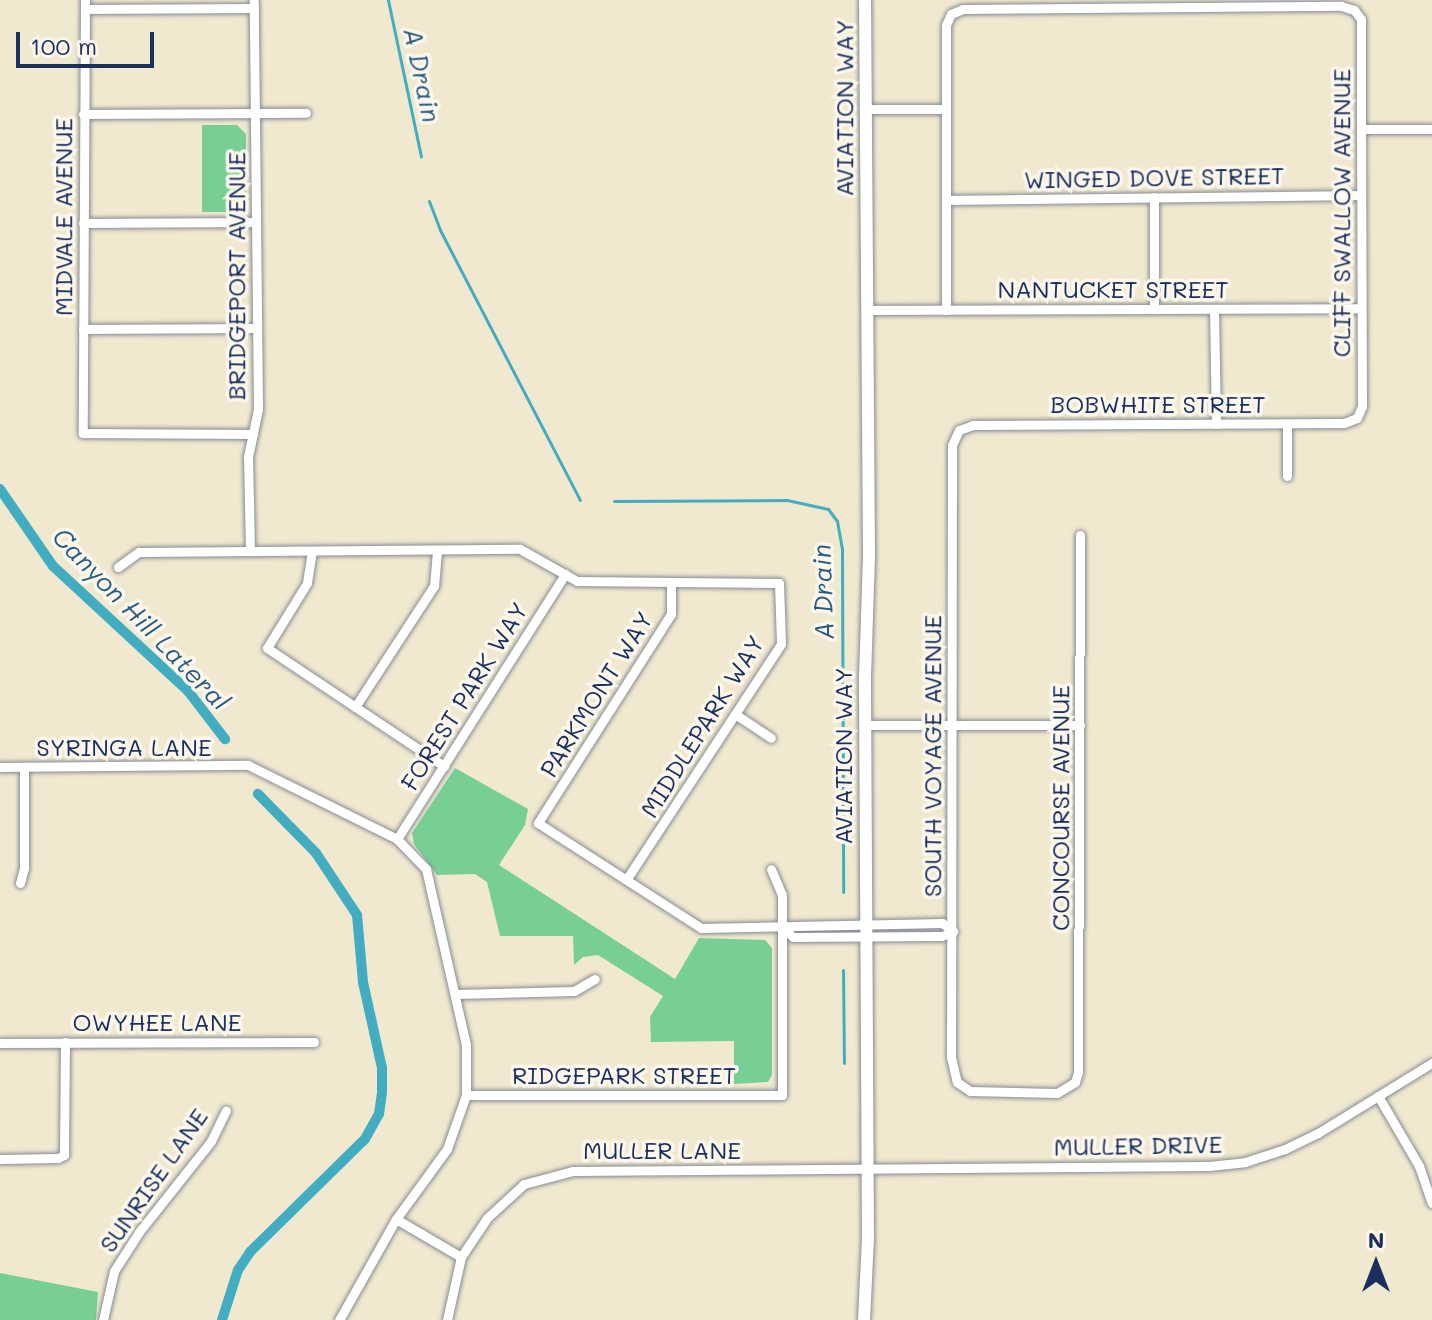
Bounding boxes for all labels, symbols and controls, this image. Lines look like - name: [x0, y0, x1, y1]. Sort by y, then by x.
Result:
- scale bar: [20, 16, 158, 66]
- street label: AVIATION WAY: [830, 19, 858, 197]
- water label: A Drain: [397, 25, 447, 125]
- text: 100 m: [30, 30, 97, 61]
- street label: CLIFF SWALLOW AVENUE: [1327, 69, 1355, 357]
- street label: MIDVALE AVENUE: [49, 118, 77, 316]
- street label: BRIDGEPORT AVENUE: [222, 152, 250, 400]
- street label: WINGED DOVE STREET: [1024, 160, 1284, 194]
- street label: NANTUCKET STREET: [997, 275, 1229, 303]
- street label: BOBWHITE STREET: [1050, 390, 1266, 418]
- water label: Canyon Hill Lateral: [46, 521, 236, 717]
- water label: A Drain: [806, 544, 840, 640]
- street label: FOREST PARK WAY: [394, 597, 534, 795]
- street label: PARKMONT WAY: [534, 606, 658, 782]
- street label: SOUTH VOYAGE AVENUE: [918, 615, 946, 897]
- street label: MIDDLEPARK WAY: [634, 630, 770, 822]
- street label: AVIATION WAY: [829, 667, 857, 845]
- street label: CONCOURSE AVENUE: [1046, 685, 1074, 931]
- street label: SYRINGA LANE: [36, 733, 212, 761]
- street label: OWYHEE LANE: [73, 1008, 241, 1036]
- street label: RIDGEPARK STREET: [512, 1061, 736, 1089]
- street label: SUNRISE LANE: [93, 1103, 213, 1257]
- street label: MULLER DRIVE: [1053, 1129, 1223, 1161]
- street label: MULLER LANE: [583, 1136, 741, 1164]
- north arrow: [1336, 1224, 1416, 1304]
- text: N: [1368, 1225, 1384, 1254]

